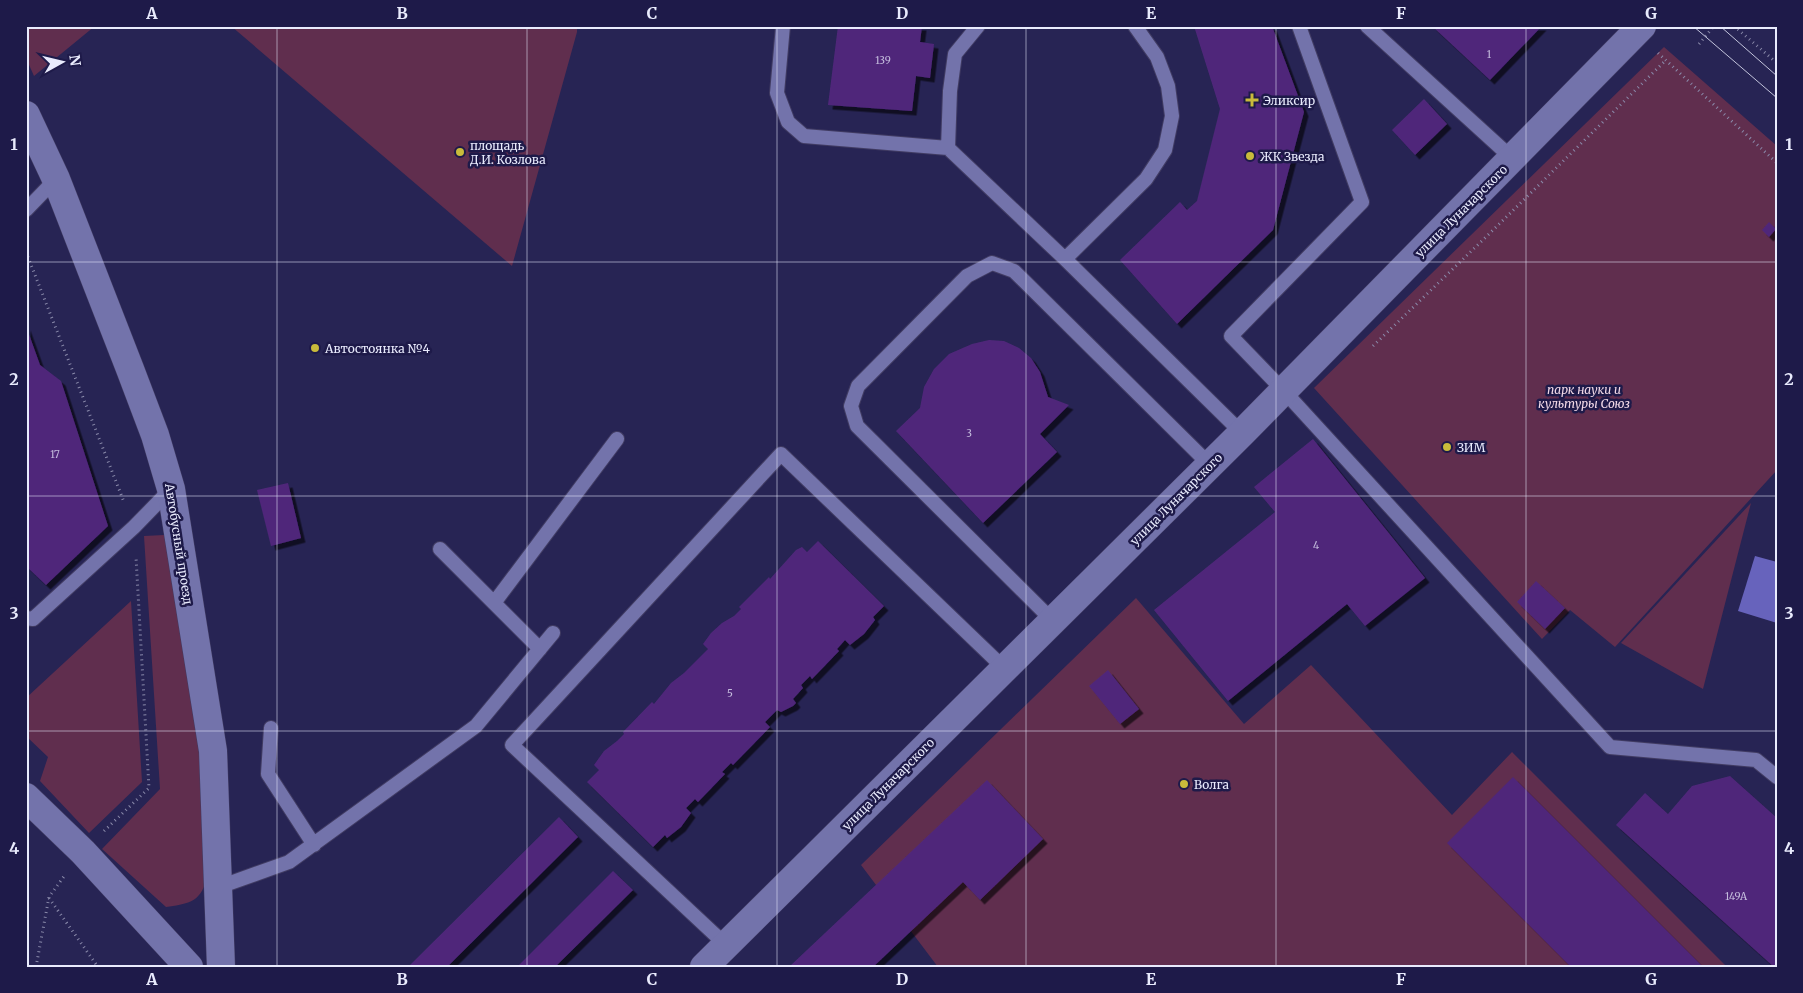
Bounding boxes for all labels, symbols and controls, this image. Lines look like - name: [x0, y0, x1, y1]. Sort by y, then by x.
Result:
- text: A: [145, 3, 158, 23]
- text: B: [396, 3, 408, 23]
- text: C: [647, 3, 657, 23]
- text: D: [896, 3, 908, 23]
- text: E: [1146, 3, 1157, 23]
- text: F: [1396, 3, 1406, 23]
- text: G: [1645, 3, 1657, 23]
- north arrow: [38, 38, 88, 88]
- house number: 1: [1487, 48, 1492, 61]
- text: N: [65, 53, 85, 67]
- house number: 139: [875, 54, 891, 67]
- marker: Эликсир: [1245, 93, 1259, 107]
- place label: Эликсир: [1263, 93, 1315, 108]
- text: 1: [10, 134, 18, 154]
- text: 1: [1785, 134, 1793, 154]
- place label: площадь Д.И. Козлова: [470, 138, 546, 167]
- marker: площадь Д.И. Козлова: [454, 146, 466, 158]
- place label: ЖК Звезда: [1260, 149, 1325, 164]
- marker: ЖК Звезда: [1244, 150, 1256, 162]
- street label: улица Луначарского: [1412, 162, 1510, 260]
- place label: Автостоянка №4: [324, 341, 430, 356]
- marker: Автостоянка №4: [309, 342, 321, 354]
- text: 2: [9, 369, 19, 389]
- text: 2: [1784, 369, 1794, 389]
- park label: парк науки и культуры Союз: [1538, 382, 1630, 411]
- house number: 3: [966, 427, 972, 440]
- place label: ЗИМ: [1457, 440, 1485, 455]
- marker: ЗИМ: [1441, 441, 1453, 453]
- house number: 17: [50, 448, 60, 461]
- street label: улица Луначарского: [1127, 450, 1225, 548]
- street label: Автобусный проезд: [162, 481, 196, 606]
- house number: 4: [1313, 539, 1319, 552]
- text: 3: [9, 603, 19, 623]
- text: 3: [1784, 603, 1794, 623]
- house number: 5: [727, 687, 733, 700]
- street label: улица Луначарского: [839, 735, 937, 833]
- place label: Волга: [1194, 777, 1229, 792]
- marker: Волга: [1178, 778, 1190, 790]
- text: 4: [9, 838, 19, 858]
- text: 4: [1784, 838, 1794, 858]
- house number: 149А: [1725, 890, 1748, 903]
- text: A: [145, 969, 158, 989]
- text: B: [396, 969, 408, 989]
- text: C: [647, 969, 657, 989]
- text: D: [896, 969, 908, 989]
- text: E: [1146, 969, 1157, 989]
- text: F: [1396, 969, 1406, 989]
- text: G: [1645, 969, 1657, 989]

